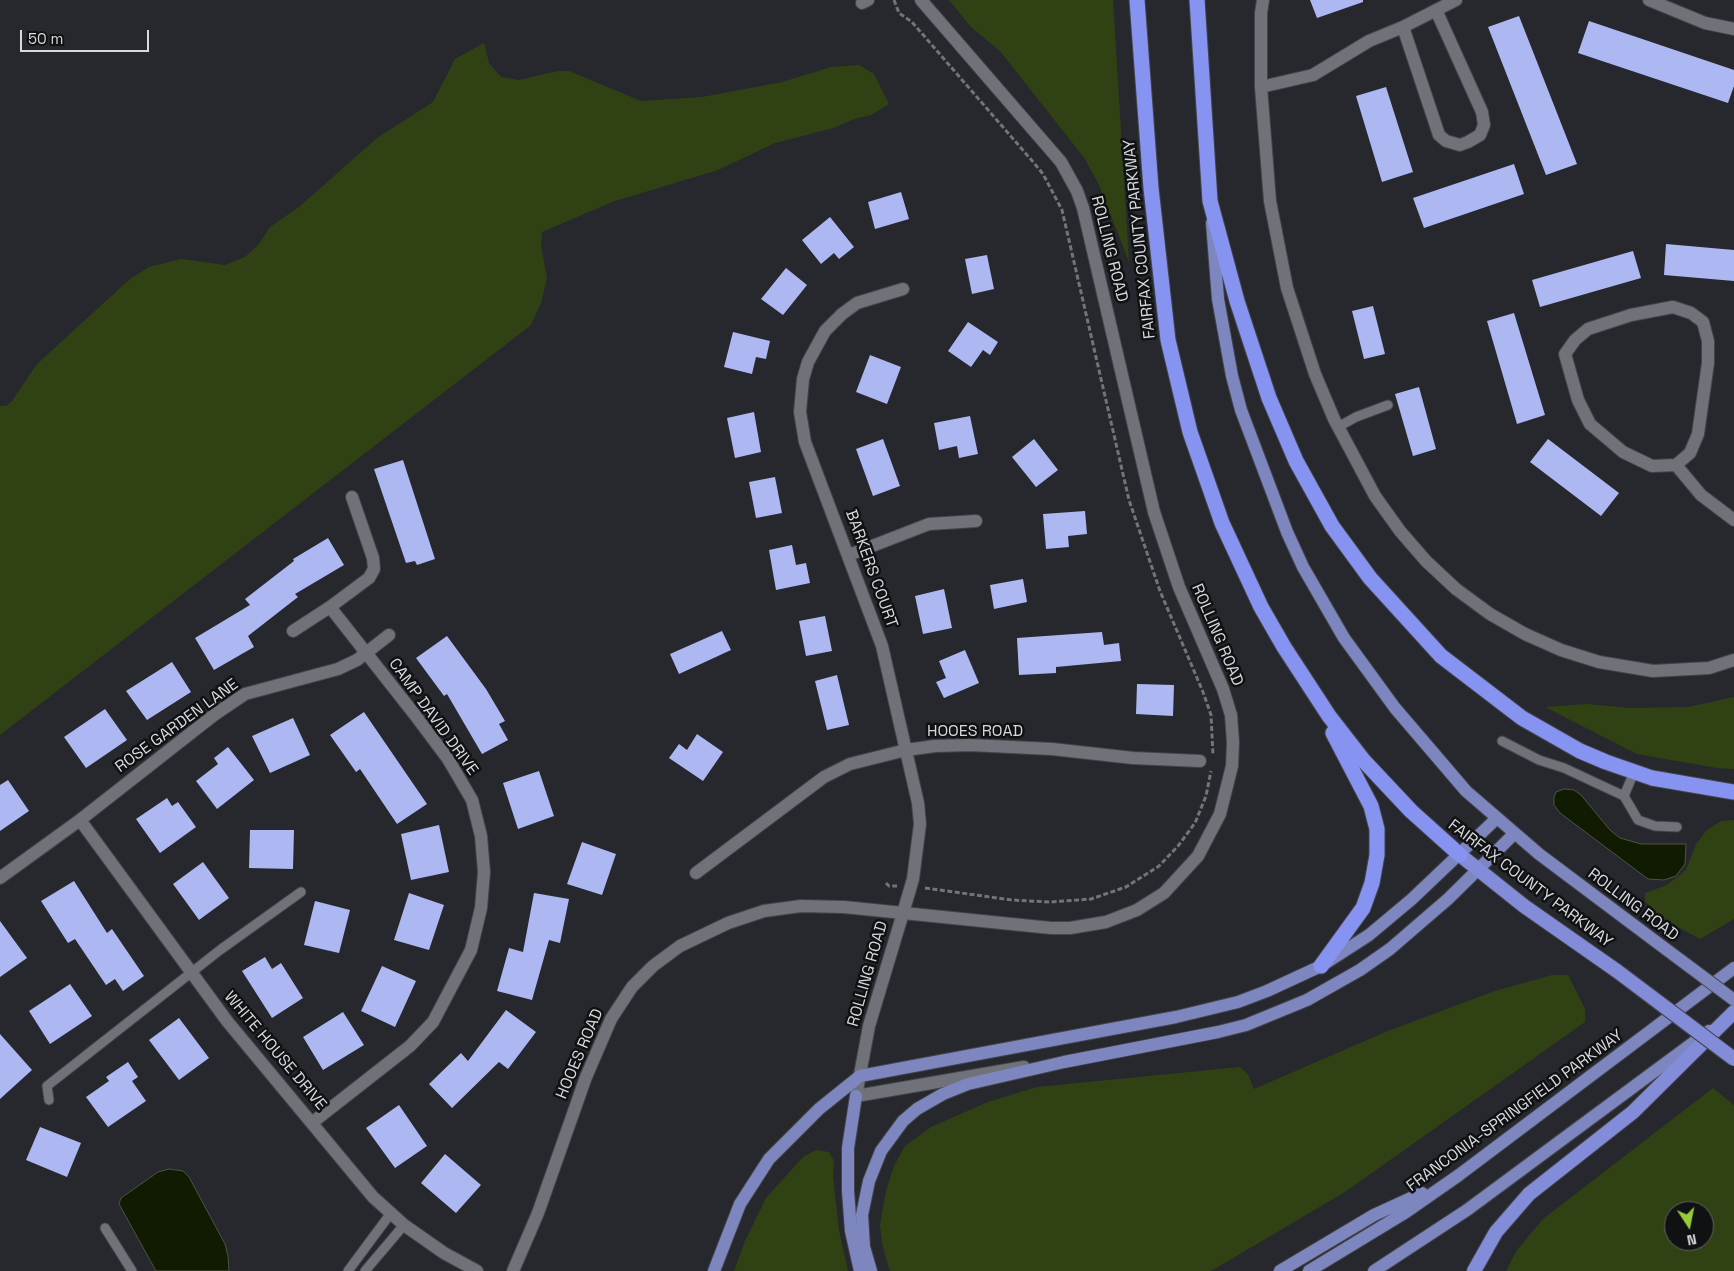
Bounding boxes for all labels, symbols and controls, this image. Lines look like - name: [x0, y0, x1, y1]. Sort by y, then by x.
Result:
- scale bar: [22, 20, 151, 52]
- text: 50 m: [28, 29, 63, 48]
- street label: FAIRFAX COUNTY PARKWAY: [1120, 138, 1160, 340]
- street label: ROLLING ROAD: [1087, 194, 1131, 304]
- street label: BARKERS COURT: [841, 507, 901, 631]
- street label: ROLLING ROAD: [1187, 581, 1247, 689]
- street label: CAMP DAVID DRIVE: [384, 655, 482, 779]
- street label: ROSE GARDEN LANE: [112, 675, 242, 777]
- street label: HOOES ROAD: [927, 722, 1023, 742]
- street label: FAIRFAX COUNTY PARKWAY: [1444, 816, 1616, 952]
- street label: ROLLING ROAD: [1584, 865, 1682, 945]
- street label: ROLLING ROAD: [844, 919, 892, 1029]
- street label: WHITE HOUSE DRIVE: [220, 988, 330, 1114]
- street label: HOOES ROAD: [552, 1006, 608, 1102]
- street label: FRANCONIA-SPRINGFIELD PARKWAY: [1403, 1026, 1627, 1196]
- north arrow: [1664, 1201, 1714, 1251]
- text: N: [1685, 1230, 1698, 1249]

